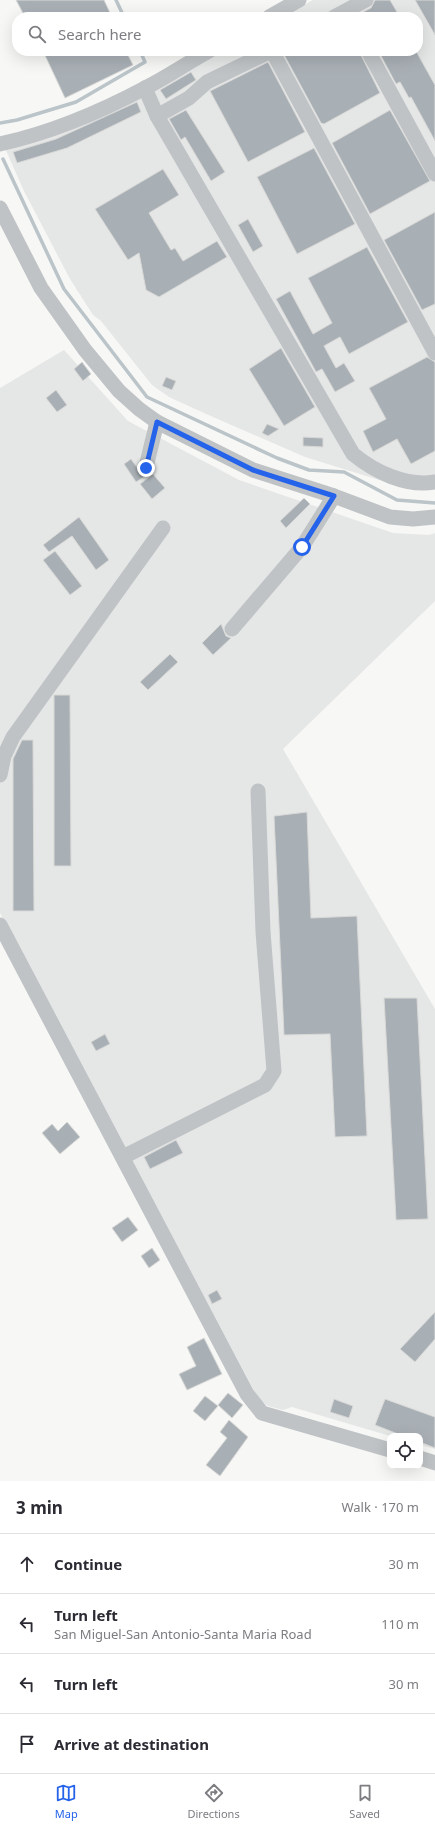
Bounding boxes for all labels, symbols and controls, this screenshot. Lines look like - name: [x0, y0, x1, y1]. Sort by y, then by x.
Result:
- search box: [12, 12, 423, 56]
- icon: search: [26, 23, 48, 45]
- text: Search here: [58, 24, 141, 44]
- route end: [137, 459, 155, 477]
- route start: [293, 538, 311, 556]
- map controls: [387, 1433, 423, 1469]
- button: locate: [387, 1433, 423, 1469]
- text: 3 min: [16, 1496, 63, 1519]
- text: Walk · 170 m: [341, 1498, 419, 1516]
- icon: ahead: [16, 1553, 38, 1575]
- text: Continue: [54, 1554, 122, 1574]
- text: 30 m: [389, 1555, 419, 1573]
- text: Turn left: [54, 1605, 118, 1625]
- icon: left: [16, 1613, 38, 1635]
- text: 110 m: [381, 1615, 419, 1633]
- text: San Miguel-San Antonio-Santa Maria Road: [54, 1625, 312, 1643]
- icon: left: [16, 1673, 38, 1695]
- text: Turn left: [54, 1674, 118, 1694]
- text: 30 m: [389, 1675, 419, 1693]
- icon: arrive: [16, 1733, 38, 1755]
- text: Arrive at destination: [54, 1734, 209, 1754]
- tab: Map: [55, 1782, 78, 1821]
- tab: Directions: [187, 1782, 240, 1821]
- tab: Saved: [349, 1782, 380, 1821]

